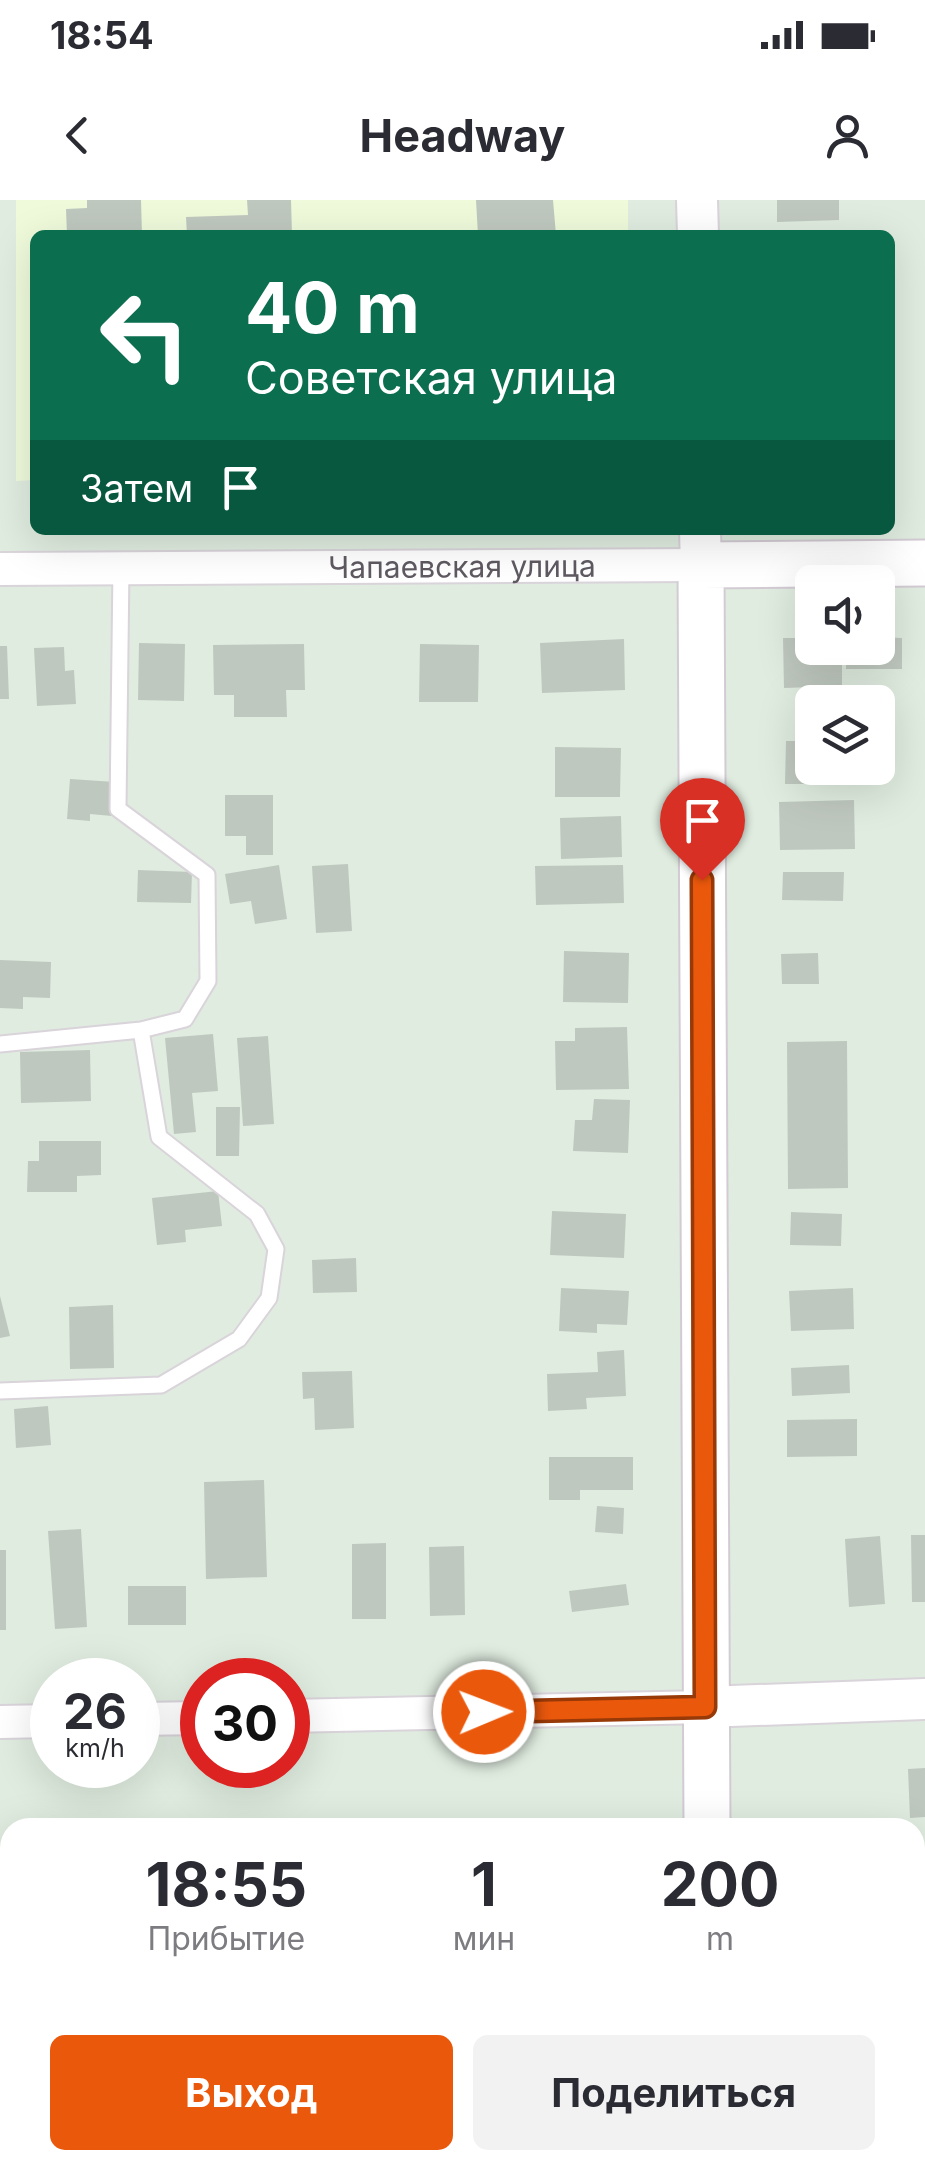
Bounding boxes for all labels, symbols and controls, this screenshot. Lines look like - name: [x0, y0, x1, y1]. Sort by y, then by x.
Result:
- text: 18:54: [50, 12, 154, 58]
- icon: back: [50, 108, 105, 163]
- text: Headway: [360, 108, 565, 163]
- icon: person: [820, 108, 875, 163]
- text: 40 m: [245, 265, 420, 350]
- icon: left: [80, 270, 210, 400]
- text: Советская улица: [245, 350, 618, 405]
- icon: arrive: [213, 460, 268, 515]
- text: Затем: [80, 465, 193, 511]
- street label: Чапаевская улица: [328, 548, 596, 585]
- map controls: [795, 565, 895, 785]
- button: sound: [795, 565, 895, 665]
- button: layers: [795, 685, 895, 785]
- pin: [660, 778, 745, 881]
- icon: arrive: [675, 793, 730, 848]
- speed limit sign: 30: [180, 1658, 310, 1788]
- position arrow: [432, 1660, 536, 1764]
- text: 26: [63, 1681, 127, 1741]
- text: km/h: [65, 1733, 125, 1763]
- text: 18:55: [146, 1848, 307, 1920]
- text: 1: [471, 1848, 497, 1920]
- text: 200: [661, 1848, 779, 1920]
- text: Прибытие: [147, 1919, 305, 1958]
- text: мин: [453, 1919, 515, 1958]
- text: m: [706, 1919, 734, 1958]
- button: Выход: [50, 2035, 453, 2150]
- button: Поделиться: [473, 2035, 875, 2150]

